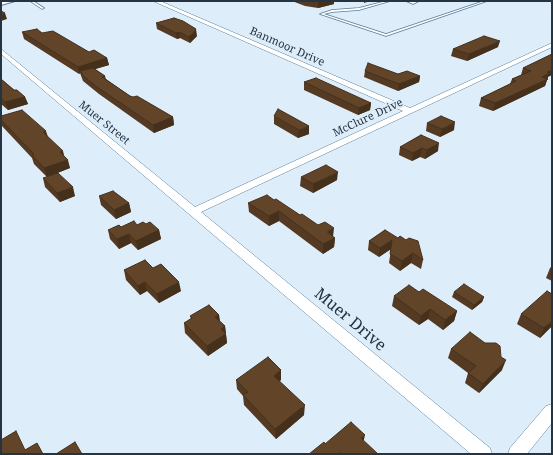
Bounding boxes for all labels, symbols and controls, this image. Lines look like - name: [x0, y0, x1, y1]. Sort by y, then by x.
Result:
- street label: Banmoor Drive: [248, 25, 326, 69]
- street label: McClure Drive: [331, 96, 405, 140]
- street label: Muer Street: [76, 98, 132, 148]
- street label: Muer Drive: [310, 285, 390, 355]

